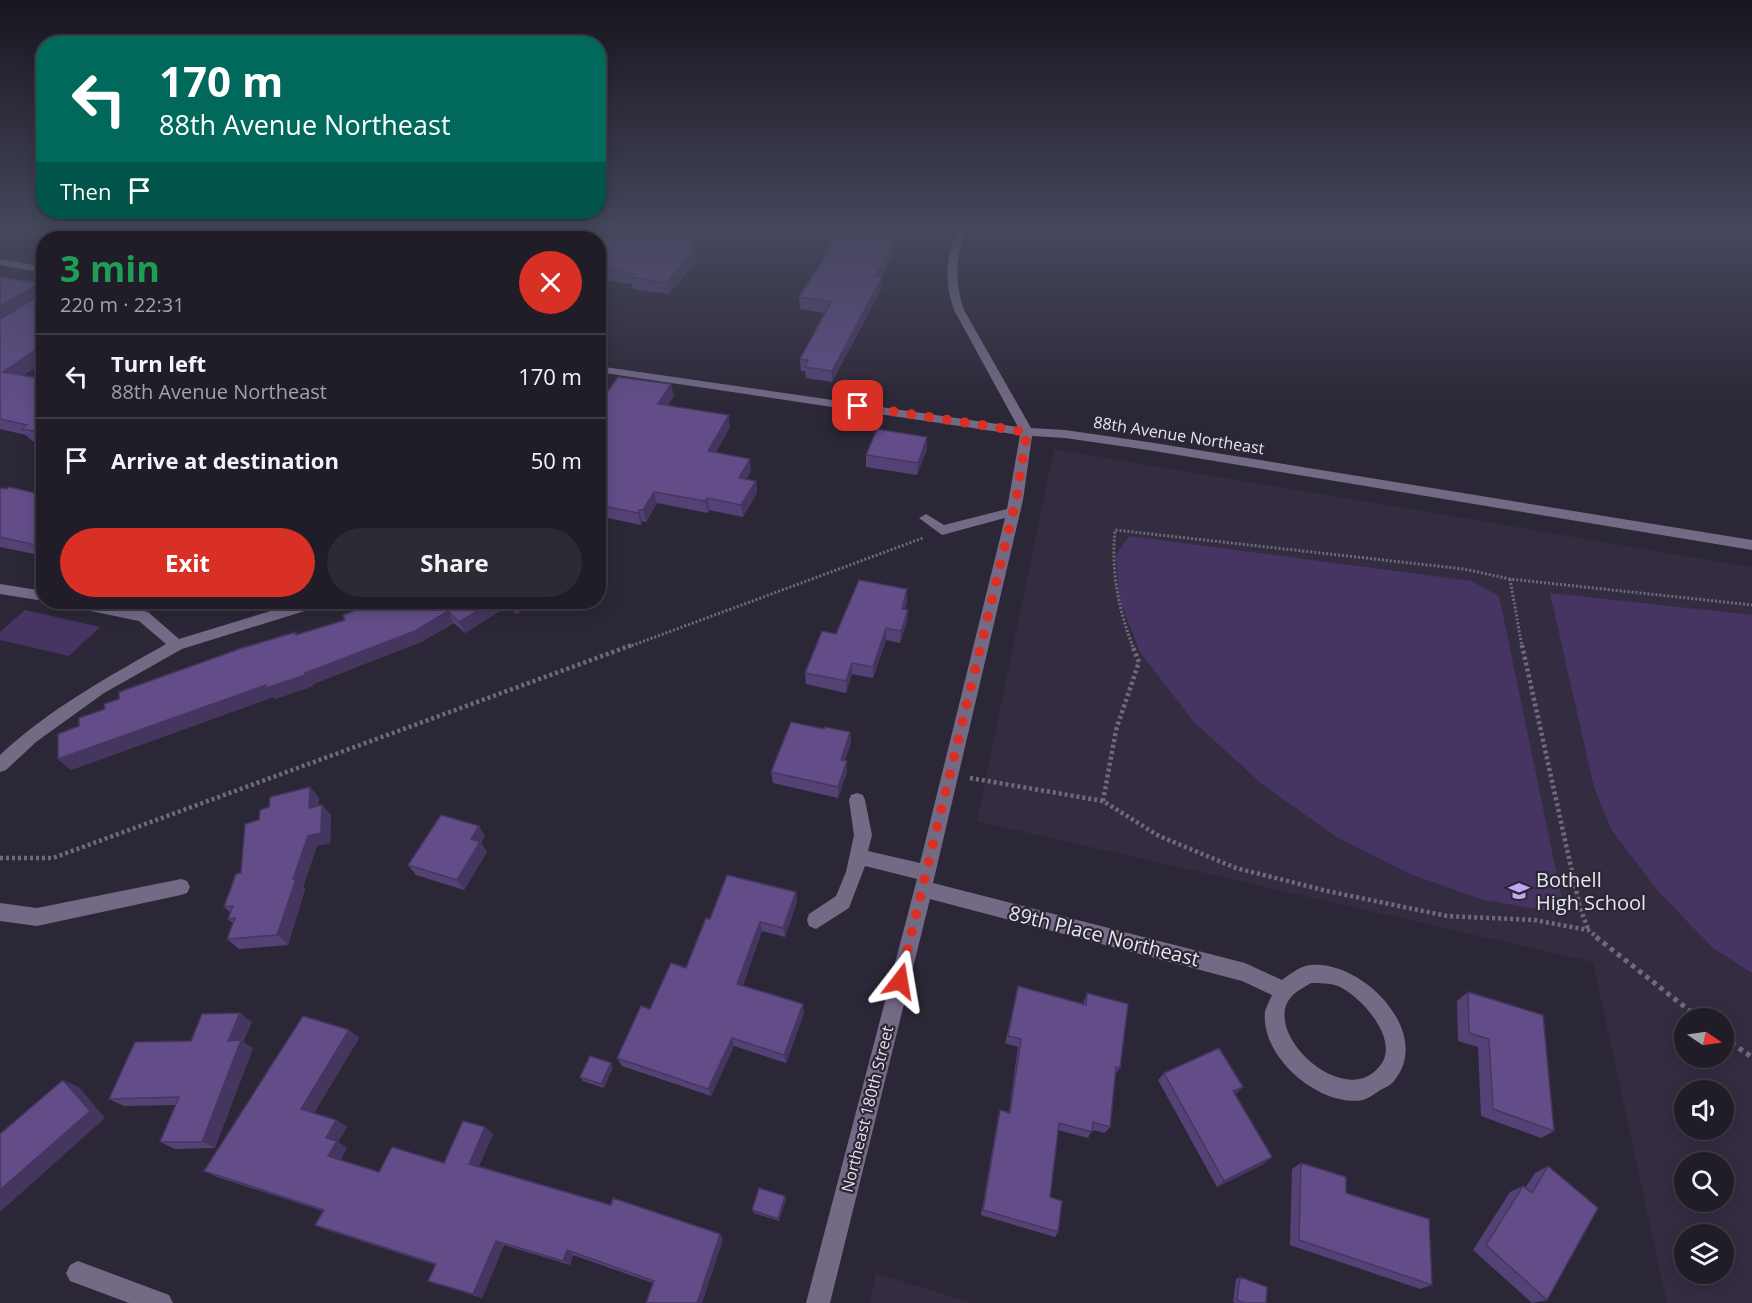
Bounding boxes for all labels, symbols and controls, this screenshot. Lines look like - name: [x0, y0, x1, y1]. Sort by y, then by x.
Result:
- text: 170 m: [159, 52, 283, 109]
- icon: left: [60, 60, 138, 138]
- text: 88th Avenue Northeast: [159, 106, 451, 143]
- icon: arrive: [123, 174, 156, 207]
- text: Then: [60, 176, 111, 206]
- text: 3 min: [60, 244, 160, 293]
- button: close: [519, 251, 582, 314]
- text: 220 m · 22:31: [60, 291, 185, 318]
- text: Turn left: [111, 348, 206, 378]
- icon: left: [60, 360, 93, 393]
- text: 170 m: [518, 361, 582, 391]
- text: 88th Avenue Northeast: [111, 378, 327, 405]
- pin: [832, 380, 883, 431]
- icon: arrive: [841, 389, 874, 422]
- street label: 88th Avenue Northeast: [1092, 411, 1266, 459]
- icon: arrive: [60, 444, 93, 477]
- text: Arrive at destination: [111, 445, 339, 475]
- text: 50 m: [531, 445, 582, 475]
- button: Exit: [60, 528, 315, 597]
- button: Share: [327, 528, 582, 597]
- place label: Bothell High School: [1536, 866, 1646, 916]
- school or university icon: Bothell High School: [1507, 879, 1531, 903]
- street label: 89th Place Northeast: [1006, 899, 1202, 972]
- position arrow: [868, 949, 932, 1013]
- north arrow: [1674, 1008, 1734, 1068]
- map controls: [1674, 1008, 1734, 1284]
- street label: Northeast 180th Street: [836, 1023, 898, 1195]
- button: sound: [1674, 1080, 1734, 1140]
- button: search: [1674, 1152, 1734, 1212]
- button: layers: [1674, 1224, 1734, 1284]

